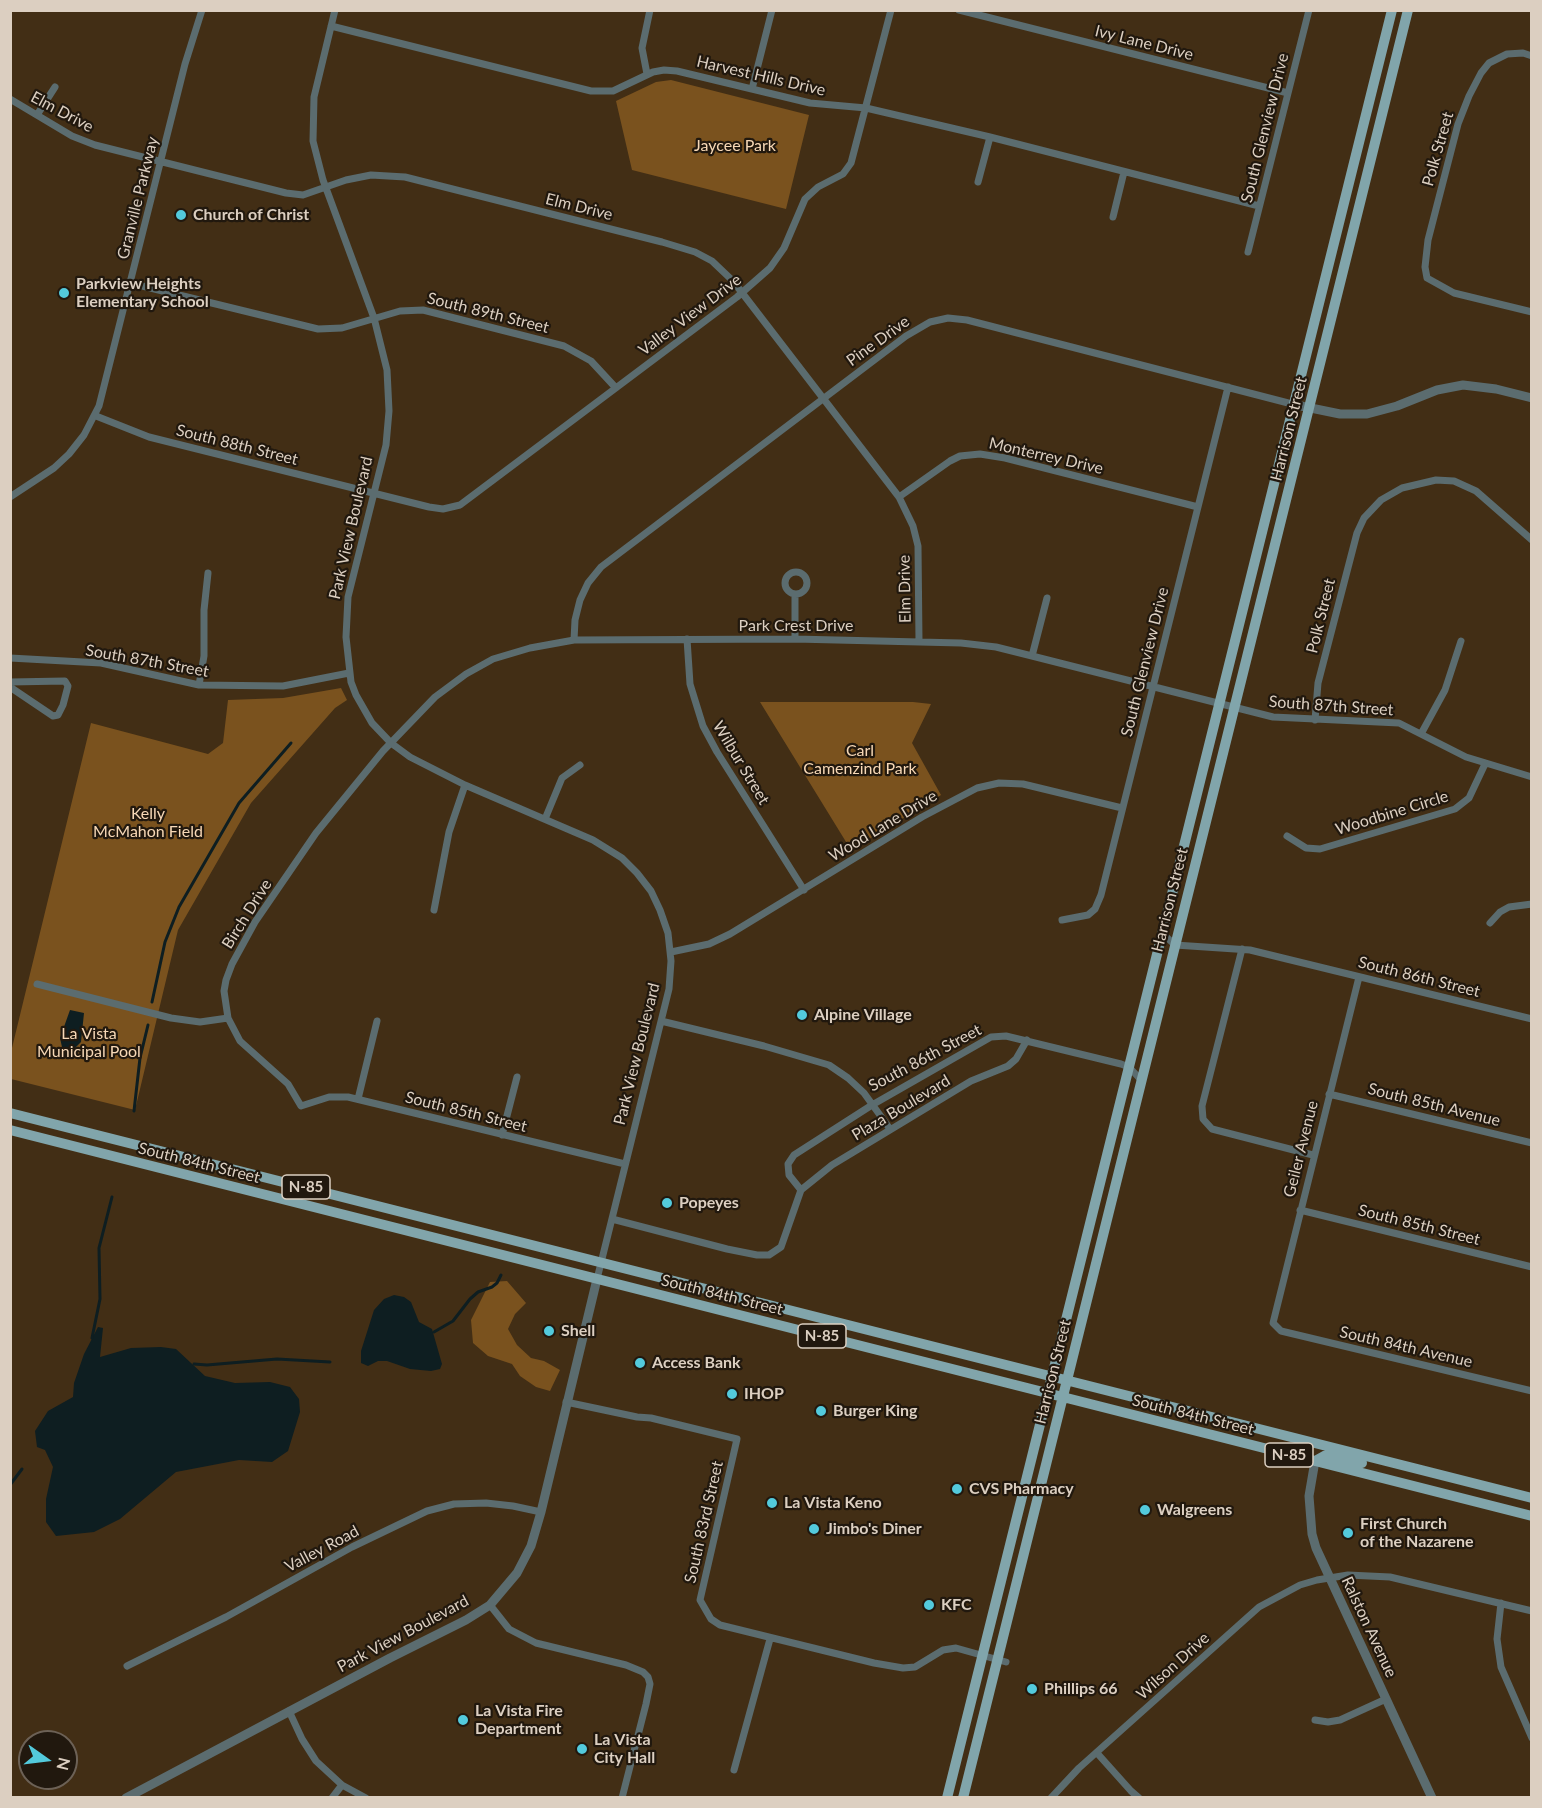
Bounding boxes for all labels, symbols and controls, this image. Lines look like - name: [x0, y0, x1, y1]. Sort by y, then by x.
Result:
- street label: Ivy Lane Drive: [1093, 22, 1195, 64]
- street label: South Glenview Drive: [1237, 51, 1293, 205]
- street label: Harvest Hills Drive: [695, 52, 827, 100]
- street label: Elm Drive: [27, 87, 97, 137]
- street label: Polk Street: [1418, 110, 1458, 188]
- street label: Granville Parkway: [113, 135, 163, 261]
- park label: Jaycee Park: [694, 136, 776, 156]
- street label: Elm Drive: [544, 189, 614, 225]
- place label: Church of Christ: [193, 205, 309, 225]
- marker: Church of Christ: [174, 208, 188, 222]
- street label: Valley View Drive: [635, 270, 745, 360]
- place label: Parkview Heights Elementary School: [76, 274, 209, 312]
- marker: Parkview Heights Elementary School: [57, 286, 71, 300]
- street label: South 89th Street: [425, 289, 551, 337]
- street label: Pine Drive: [843, 312, 913, 370]
- street label: Harrison Street: [1267, 375, 1311, 483]
- street label: South 88th Street: [174, 421, 300, 469]
- street label: Monterrey Drive: [987, 434, 1105, 478]
- street label: Park View Boulevard: [325, 455, 377, 601]
- street label: Elm Drive: [895, 555, 915, 623]
- street label: Polk Street: [1302, 577, 1340, 655]
- street label: South Glenview Drive: [1117, 585, 1173, 739]
- street label: Park Crest Drive: [739, 616, 853, 636]
- street label: South 87th Street: [84, 641, 210, 681]
- street label: South 87th Street: [1268, 692, 1394, 720]
- street label: Wilbur Street: [709, 718, 773, 808]
- park label: Carl Camenzind Park: [803, 741, 917, 779]
- street label: Wood Lane Drive: [825, 786, 941, 866]
- street label: Woodbine Circle: [1333, 787, 1451, 839]
- park label: Kelly McMahon Field: [93, 804, 203, 842]
- street label: Harrison Street: [1148, 846, 1192, 954]
- street label: Birch Drive: [218, 876, 276, 952]
- street label: South 86th Street: [1356, 953, 1482, 1001]
- street label: Park View Boulevard: [610, 981, 664, 1127]
- place label: Alpine Village: [814, 1005, 912, 1025]
- marker: Alpine Village: [795, 1008, 809, 1022]
- street label: South 86th Street: [865, 1020, 985, 1096]
- park label: La Vista Municipal Pool: [37, 1024, 141, 1062]
- street label: Plaza Boulevard: [848, 1071, 954, 1145]
- street label: South 85th Avenue: [1366, 1079, 1502, 1131]
- street label: South 85th Street: [403, 1088, 529, 1136]
- street label: Geiler Avenue: [1280, 1099, 1322, 1199]
- street label: South 84th Street: [136, 1139, 262, 1187]
- road number: N-85: [282, 1175, 330, 1199]
- place label: Popeyes: [679, 1193, 739, 1213]
- marker: Popeyes: [660, 1196, 674, 1210]
- street label: South 85th Street: [1356, 1201, 1482, 1249]
- street label: South 84th Street: [659, 1271, 785, 1319]
- street label: Harrison Street: [1031, 1318, 1075, 1426]
- place label: Shell: [561, 1321, 595, 1341]
- street label: South 84th Avenue: [1338, 1322, 1474, 1372]
- marker: Shell: [542, 1324, 556, 1338]
- road number: N-85: [798, 1324, 846, 1348]
- place label: Access Bank: [652, 1353, 741, 1373]
- marker: Access Bank: [633, 1356, 647, 1370]
- place label: IHOP: [744, 1384, 784, 1404]
- marker: IHOP: [725, 1387, 739, 1401]
- street label: South 84th Street: [1130, 1391, 1256, 1439]
- place label: Burger King: [833, 1401, 918, 1421]
- marker: Burger King: [814, 1404, 828, 1418]
- road number: N-85: [1265, 1443, 1313, 1467]
- street label: South 83rd Street: [681, 1459, 727, 1585]
- place label: CVS Pharmacy: [969, 1479, 1074, 1499]
- marker: CVS Pharmacy: [950, 1482, 964, 1496]
- place label: La Vista Keno: [784, 1493, 882, 1513]
- marker: La Vista Keno: [765, 1496, 779, 1510]
- place label: Walgreens: [1157, 1500, 1232, 1520]
- marker: Walgreens: [1138, 1503, 1152, 1517]
- place label: First Church of the Nazarene: [1360, 1514, 1474, 1552]
- place label: Jimbo's Diner: [826, 1519, 922, 1539]
- street label: Valley Road: [282, 1521, 362, 1577]
- marker: Jimbo's Diner: [807, 1522, 821, 1536]
- marker: First Church of the Nazarene: [1341, 1526, 1355, 1540]
- street label: Ralston Avenue: [1337, 1573, 1401, 1681]
- street label: Park View Boulevard: [334, 1591, 472, 1677]
- place label: KFC: [941, 1595, 972, 1615]
- marker: KFC: [922, 1598, 936, 1612]
- street label: Wilson Drive: [1133, 1628, 1213, 1704]
- place label: Phillips 66: [1044, 1679, 1118, 1699]
- marker: Phillips 66: [1025, 1682, 1039, 1696]
- place label: La Vista Fire Department: [475, 1701, 563, 1739]
- marker: La Vista Fire Department: [456, 1713, 470, 1727]
- north arrow: [18, 1730, 78, 1790]
- place label: La Vista City Hall: [594, 1730, 655, 1768]
- marker: La Vista City Hall: [575, 1742, 589, 1756]
- text: N: [53, 1756, 75, 1772]

